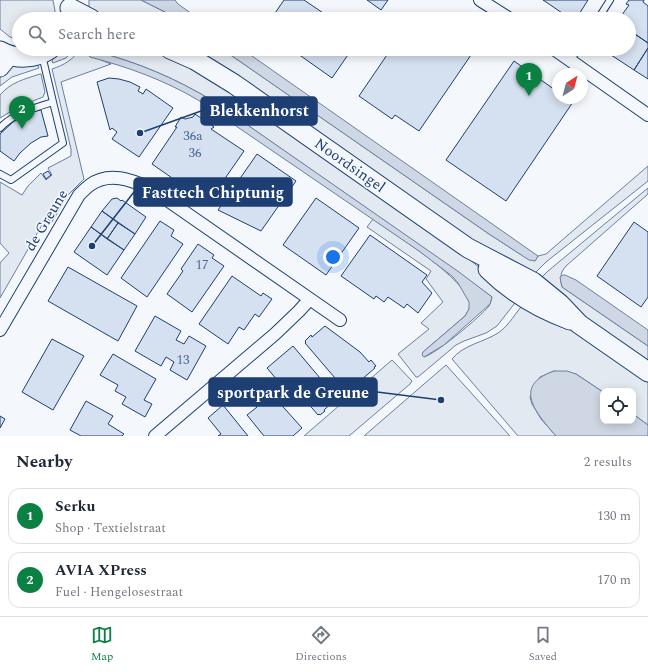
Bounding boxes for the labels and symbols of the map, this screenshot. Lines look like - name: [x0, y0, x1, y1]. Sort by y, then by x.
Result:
- pin: 1: [516, 63, 542, 96]
- north arrow: [552, 68, 588, 104]
- pin: 2: [9, 96, 35, 129]
- callout: Blekkenhorst: [201, 97, 317, 125]
- text: Blekkenhorst: [209, 99, 309, 123]
- house number: 36a: [183, 126, 203, 146]
- street label: Noordsingel: [309, 132, 390, 198]
- house number: 36: [189, 143, 202, 163]
- callout: Fasttech Chiptunig: [134, 178, 292, 206]
- text: Fasttech Chiptunig: [142, 181, 284, 205]
- street label: de Greune: [19, 185, 74, 256]
- your location: [323, 247, 343, 267]
- house number: 17: [196, 255, 209, 275]
- house number: 13: [177, 350, 190, 370]
- callout: sportpark de Greune: [209, 378, 377, 406]
- text: sportpark de Greune: [217, 381, 369, 405]

